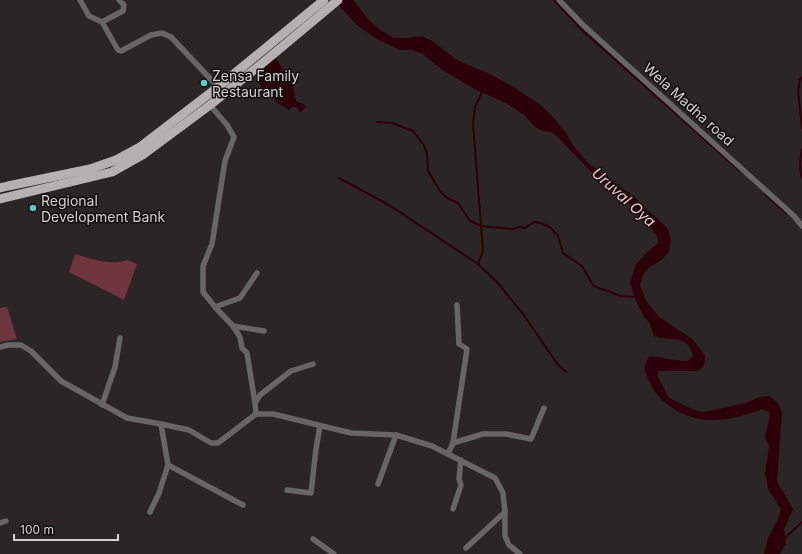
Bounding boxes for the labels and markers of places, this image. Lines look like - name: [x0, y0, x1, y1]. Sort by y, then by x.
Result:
- place label: Zensa Family Restaurant: [212, 67, 299, 100]
- marker: Zensa Family Restaurant: [199, 78, 209, 88]
- place label: Regional Development Bank: [41, 192, 166, 225]
- marker: Regional Development Bank: [28, 203, 38, 213]

